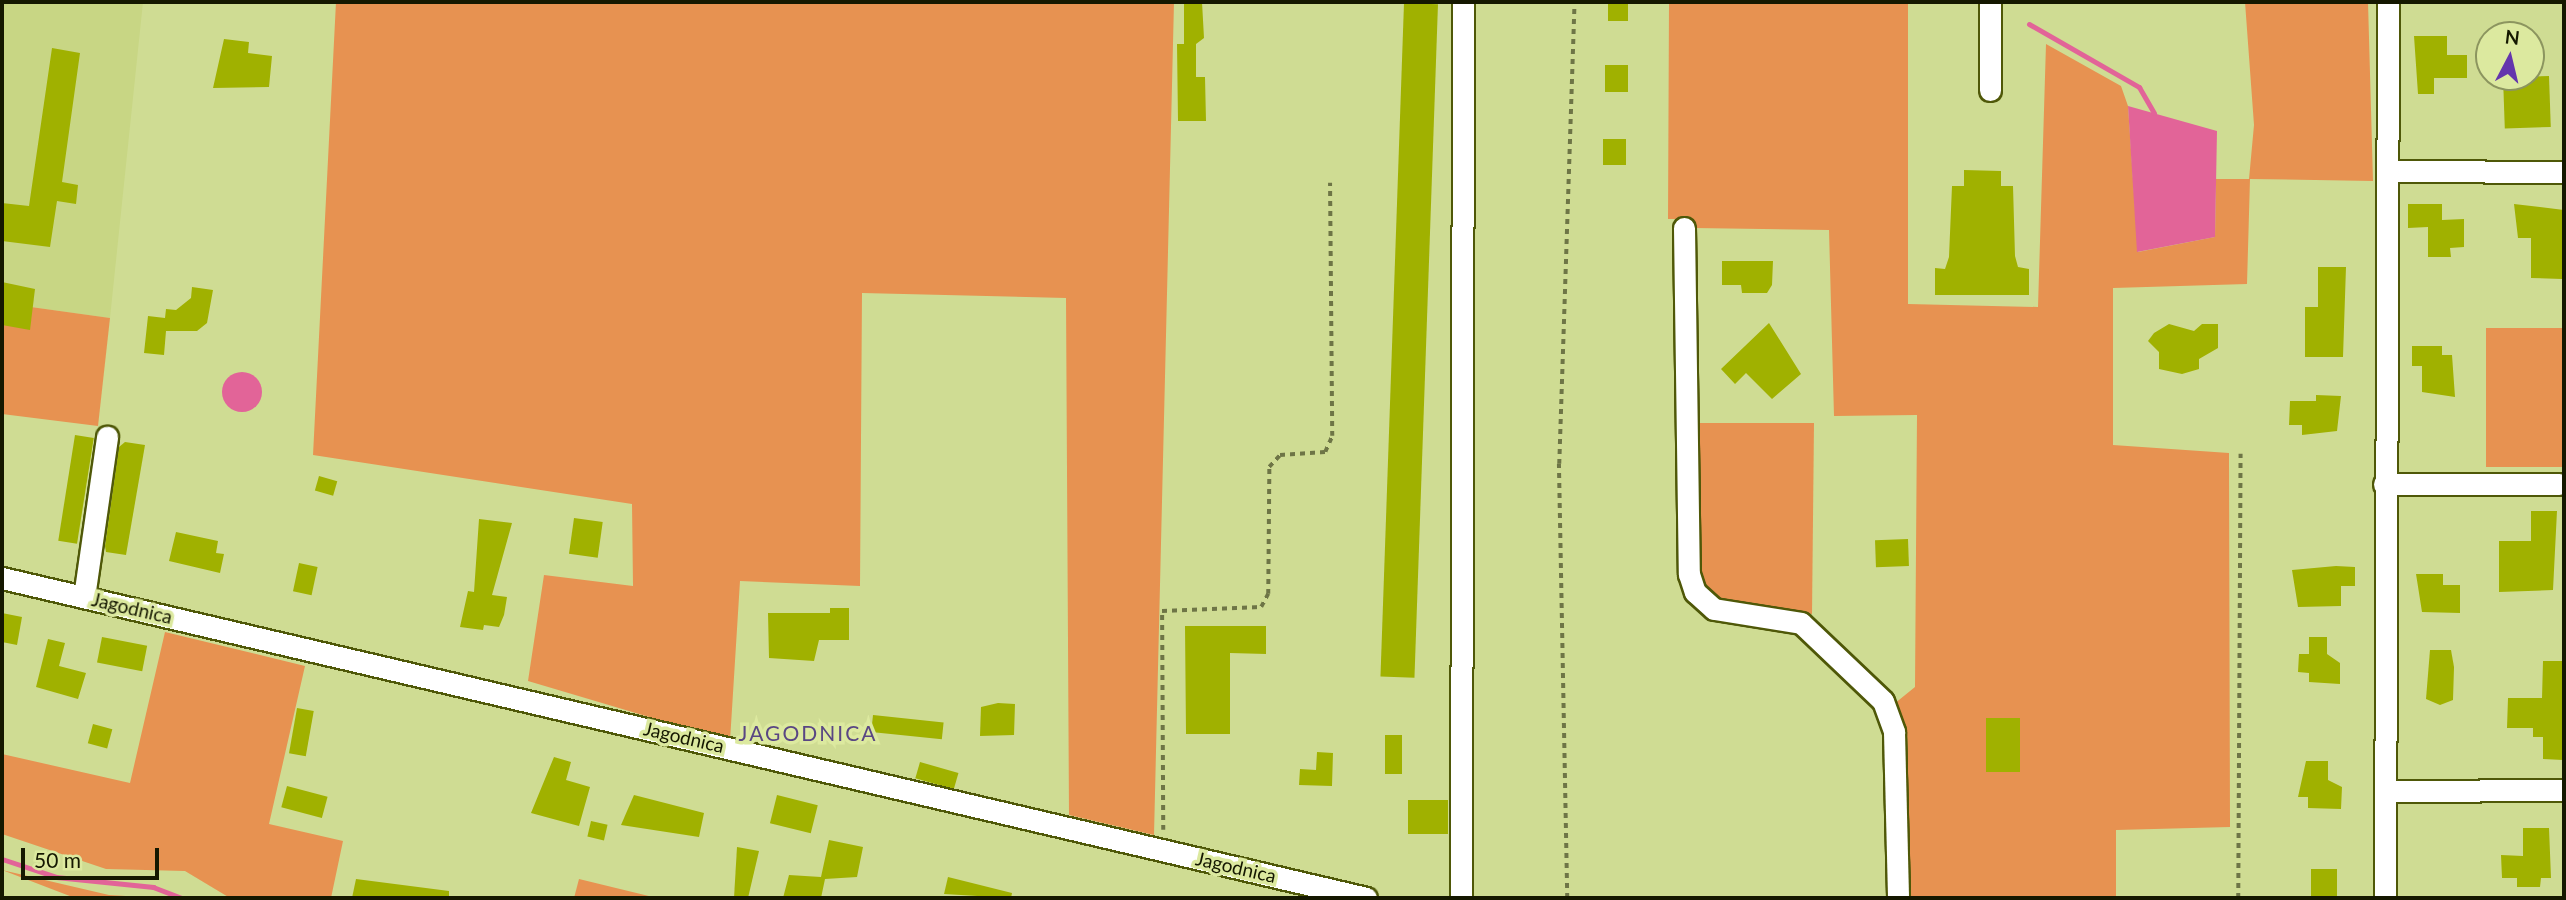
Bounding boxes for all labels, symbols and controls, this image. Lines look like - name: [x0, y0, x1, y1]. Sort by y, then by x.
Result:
- north arrow: [2475, 21, 2545, 91]
- text: N: [2504, 24, 2521, 49]
- street label: Jagodnica: [90, 588, 174, 628]
- street label: Jagodnica: [642, 717, 726, 757]
- district label: JAGODNICA: [740, 720, 876, 746]
- scale bar: [24, 834, 163, 878]
- text: 50 m: [34, 847, 81, 872]
- street label: Jagodnica: [1194, 847, 1278, 887]

